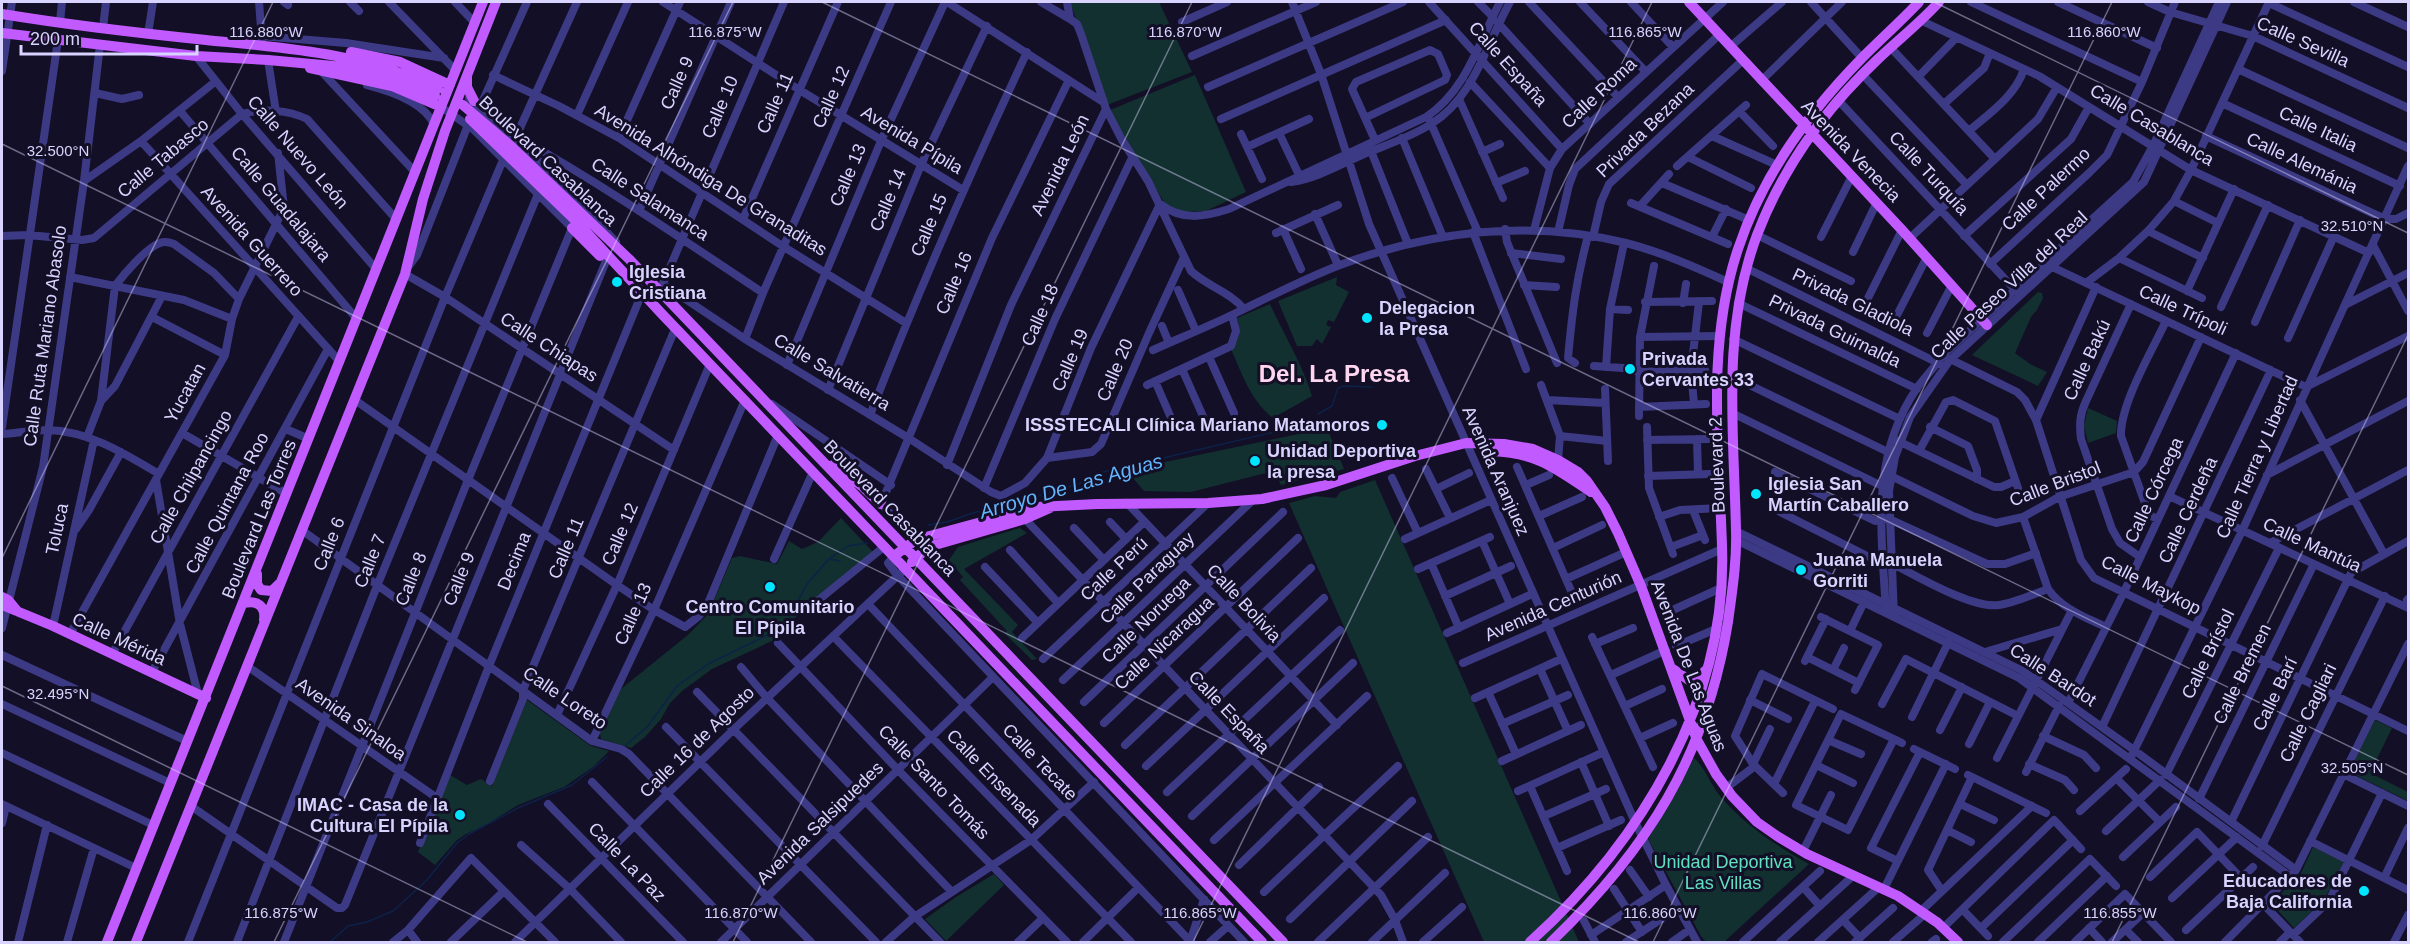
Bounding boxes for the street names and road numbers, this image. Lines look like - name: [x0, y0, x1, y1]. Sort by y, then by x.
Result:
- street label: Calle Sevilla: [2254, 13, 2353, 72]
- street label: Calle España: [1465, 18, 1552, 111]
- street label: Calle 9: [656, 53, 698, 113]
- street label: Calle Roma: [1558, 53, 1641, 132]
- street label: Calle 12: [808, 63, 854, 131]
- street label: Calle 11: [753, 69, 797, 137]
- street label: Calle 10: [698, 73, 742, 141]
- street label: Privada Bezana: [1592, 78, 1698, 181]
- street label: Calle Casablanca: [2086, 80, 2218, 170]
- street label: Calle Nuevo León: [244, 91, 352, 213]
- street label: Boulevard Casablanca: [475, 92, 622, 231]
- street label: Avenida Venecia: [1797, 96, 1905, 207]
- street label: Avenida Alhóndiga De Granaditas: [591, 100, 831, 260]
- street label: Avenida Pípila: [858, 102, 967, 179]
- street label: Calle Italia: [2276, 102, 2361, 156]
- street label: Avenida León: [1027, 111, 1093, 219]
- street label: Calle Tabasco: [113, 114, 213, 202]
- street label: Calle Turquía: [1885, 127, 1973, 220]
- street label: Calle Alemánia: [2243, 129, 2362, 198]
- street label: Calle 13: [826, 141, 870, 209]
- street label: Calle Guadalajara: [227, 142, 336, 266]
- street label: Calle Palermo: [1998, 143, 2094, 235]
- street label: Calle Salamanca: [587, 154, 713, 245]
- street label: Calle 14: [866, 166, 910, 234]
- street label: Avenida Guerrero: [197, 182, 307, 300]
- street label: Calle 15: [907, 191, 951, 259]
- street label: Calle Paseo Villa del Real: [1927, 207, 2091, 363]
- street label: Calle Ruta Mariano Abasolo: [20, 224, 70, 448]
- street label: Calle 16: [932, 249, 976, 317]
- street label: Privada Gladiola: [1789, 264, 1918, 340]
- street label: Calle 18: [1017, 281, 1063, 349]
- street label: Calle Trípoli: [2136, 281, 2230, 339]
- street label: Privada Guirnalda: [1766, 290, 1905, 372]
- street label: Calle Chiapas: [497, 308, 601, 386]
- street label: Calle Bakú: [2060, 316, 2114, 404]
- street label: Calle 19: [1048, 326, 1092, 394]
- street label: Calle Salvatierra: [770, 329, 895, 415]
- street label: Calle 20: [1093, 336, 1137, 404]
- street label: Yucatan: [160, 360, 210, 426]
- street label: Calle Tierra y Libertad: [2212, 372, 2302, 542]
- street label: Avenida Aranjuez: [1458, 403, 1534, 539]
- street label: Calle Chilpancingo: [146, 407, 236, 547]
- street label: Boulevard 2: [1705, 417, 1729, 513]
- street label: Calle Quintana Roo: [181, 429, 273, 577]
- street label: Calle Córcega: [2121, 433, 2188, 546]
- street label: Boulevard Casablanca: [820, 436, 961, 581]
- street label: Boulevard Las Torres: [218, 437, 300, 601]
- street label: Calle Cerdeña: [2155, 453, 2222, 566]
- street label: Calle Bristol: [2007, 457, 2103, 511]
- street label: Calle 12: [598, 500, 642, 568]
- street label: Toluca: [42, 501, 72, 557]
- street label: Calle 6: [309, 514, 349, 574]
- street label: Calle 11: [544, 514, 588, 582]
- street label: Calle Mantúa: [2260, 514, 2365, 577]
- street label: Decima: [493, 528, 535, 593]
- street label: Calle Paraguay: [1096, 528, 1198, 628]
- street label: Calle 7: [350, 531, 390, 591]
- street label: Calle Perú: [1076, 533, 1152, 605]
- street label: Calle 8: [391, 549, 431, 609]
- street label: Calle 9: [439, 549, 479, 609]
- street label: Calle Maykop: [2098, 551, 2204, 619]
- street label: Calle Bolivia: [1203, 560, 1286, 647]
- street label: Avenida Centurión: [1481, 567, 1625, 645]
- street label: Calle Noruega: [1098, 572, 1195, 667]
- street label: Avenida De Las Aguas: [1647, 578, 1731, 754]
- street label: Calle 13: [610, 580, 656, 648]
- street label: Calle Nicaragua: [1110, 591, 1218, 694]
- street label: Calle Brístol: [2178, 606, 2238, 702]
- street label: Calle Mérida: [69, 609, 170, 670]
- street label: Calle Bremen: [2209, 621, 2275, 727]
- street label: Calle Bardot: [2006, 640, 2100, 710]
- street label: Calle Barí: [2249, 654, 2301, 734]
- street label: Calle Cagliari: [2276, 661, 2340, 765]
- street label: Calle Loreto: [519, 663, 611, 733]
- street label: Calle España: [1185, 667, 1274, 758]
- street label: Avenida Sinaloa: [292, 674, 411, 765]
- street label: Calle 16 de Agosto: [636, 682, 758, 802]
- street label: Calle Tecate: [999, 720, 1081, 804]
- street label: Calle Santo Tomás: [874, 721, 994, 843]
- street label: Calle Ensenada: [943, 725, 1046, 831]
- street label: Avenida Salsipuedes: [753, 758, 887, 888]
- street label: Calle La Paz: [584, 818, 670, 906]

